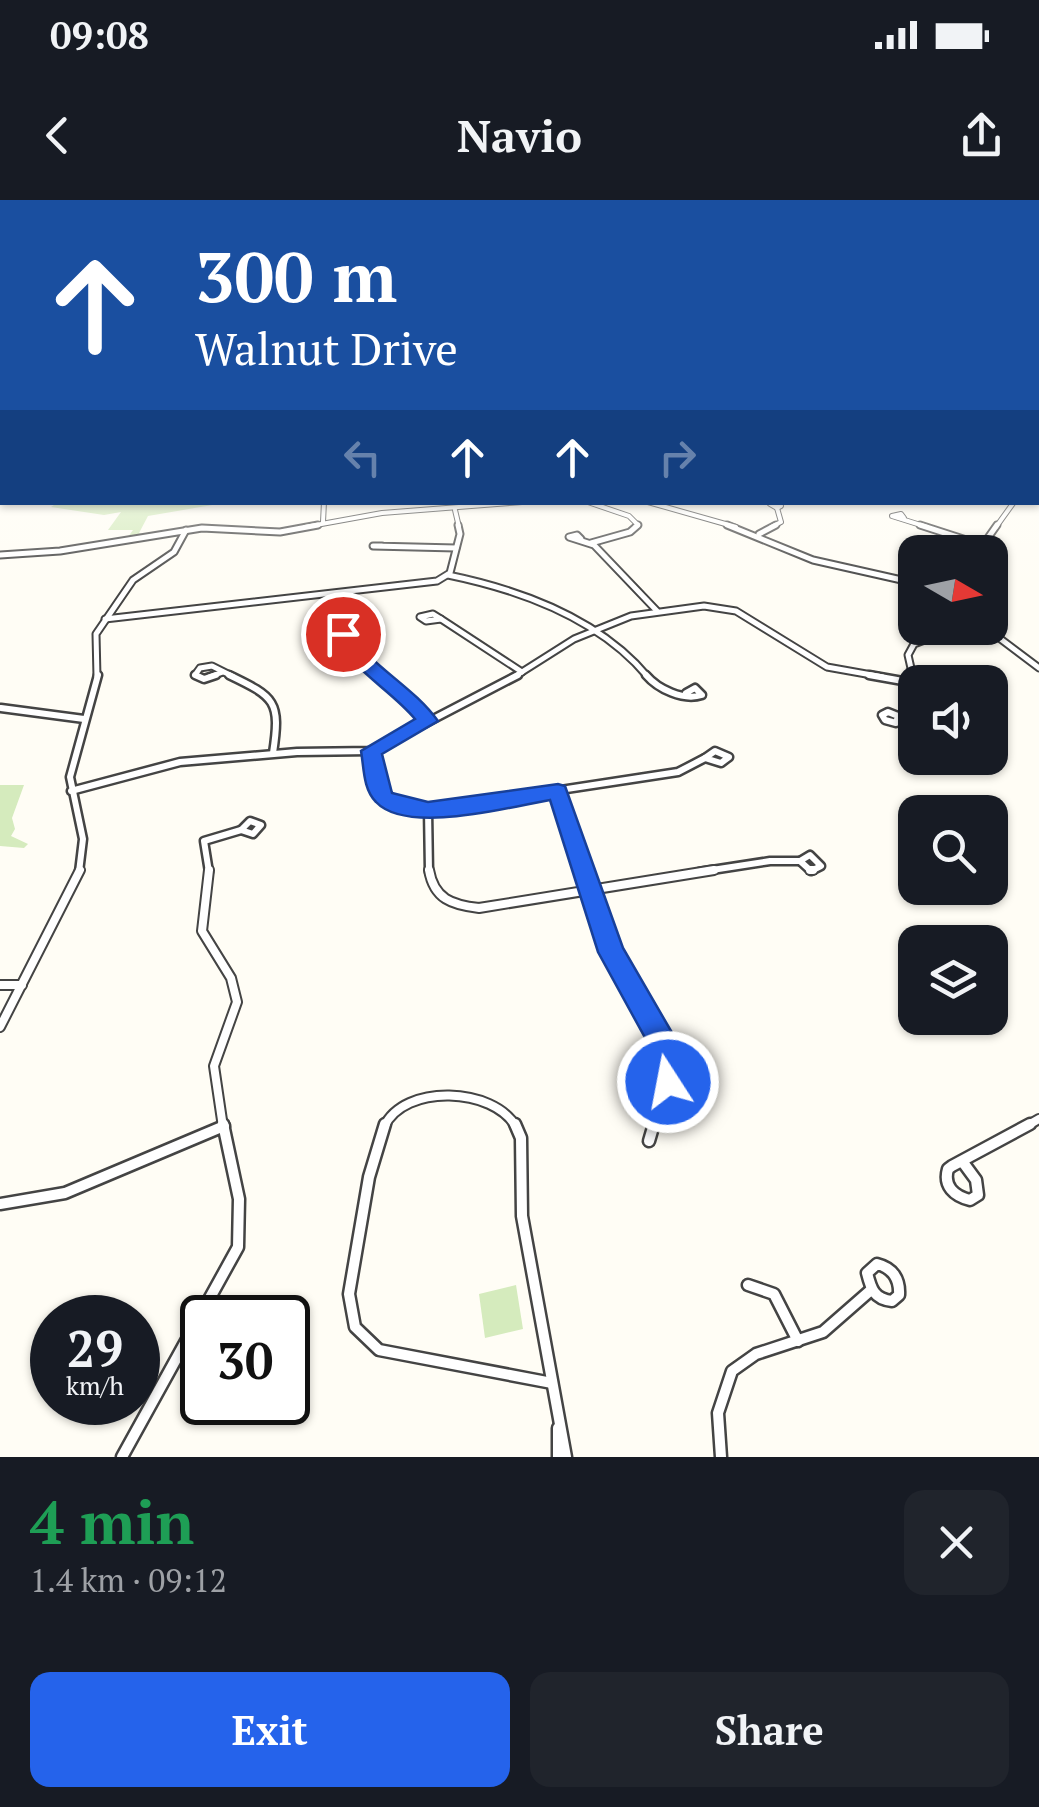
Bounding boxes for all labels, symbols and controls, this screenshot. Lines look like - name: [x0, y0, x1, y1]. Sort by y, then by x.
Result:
- text: 09:08: [50, 10, 149, 60]
- text: Navio: [457, 105, 582, 165]
- icon: back: [30, 108, 85, 163]
- icon: share: [954, 108, 1009, 163]
- text: 300 m: [195, 229, 397, 322]
- icon: ahead: [30, 240, 160, 370]
- text: Walnut Drive: [195, 318, 458, 378]
- icon: left: [335, 430, 390, 485]
- icon: ahead: [440, 430, 495, 485]
- icon: ahead: [545, 430, 600, 485]
- icon: right: [650, 430, 705, 485]
- north arrow: [898, 535, 1008, 645]
- map controls: [898, 535, 1008, 1035]
- pin: [301, 592, 386, 677]
- icon: arrive: [316, 607, 371, 662]
- button: sound: [898, 665, 1008, 775]
- button: search: [898, 795, 1008, 905]
- button: layers: [898, 925, 1008, 1035]
- position arrow: [616, 1030, 720, 1134]
- speed limit sign: 30: [180, 1295, 310, 1425]
- text: 29: [67, 1315, 123, 1381]
- text: km/h: [66, 1369, 124, 1402]
- text: 4 min: [30, 1482, 194, 1561]
- button: close: [904, 1490, 1009, 1595]
- text: 1.4 km · 09:12: [30, 1559, 227, 1601]
- button: Exit: [30, 1672, 510, 1787]
- button: Share: [530, 1672, 1009, 1787]

